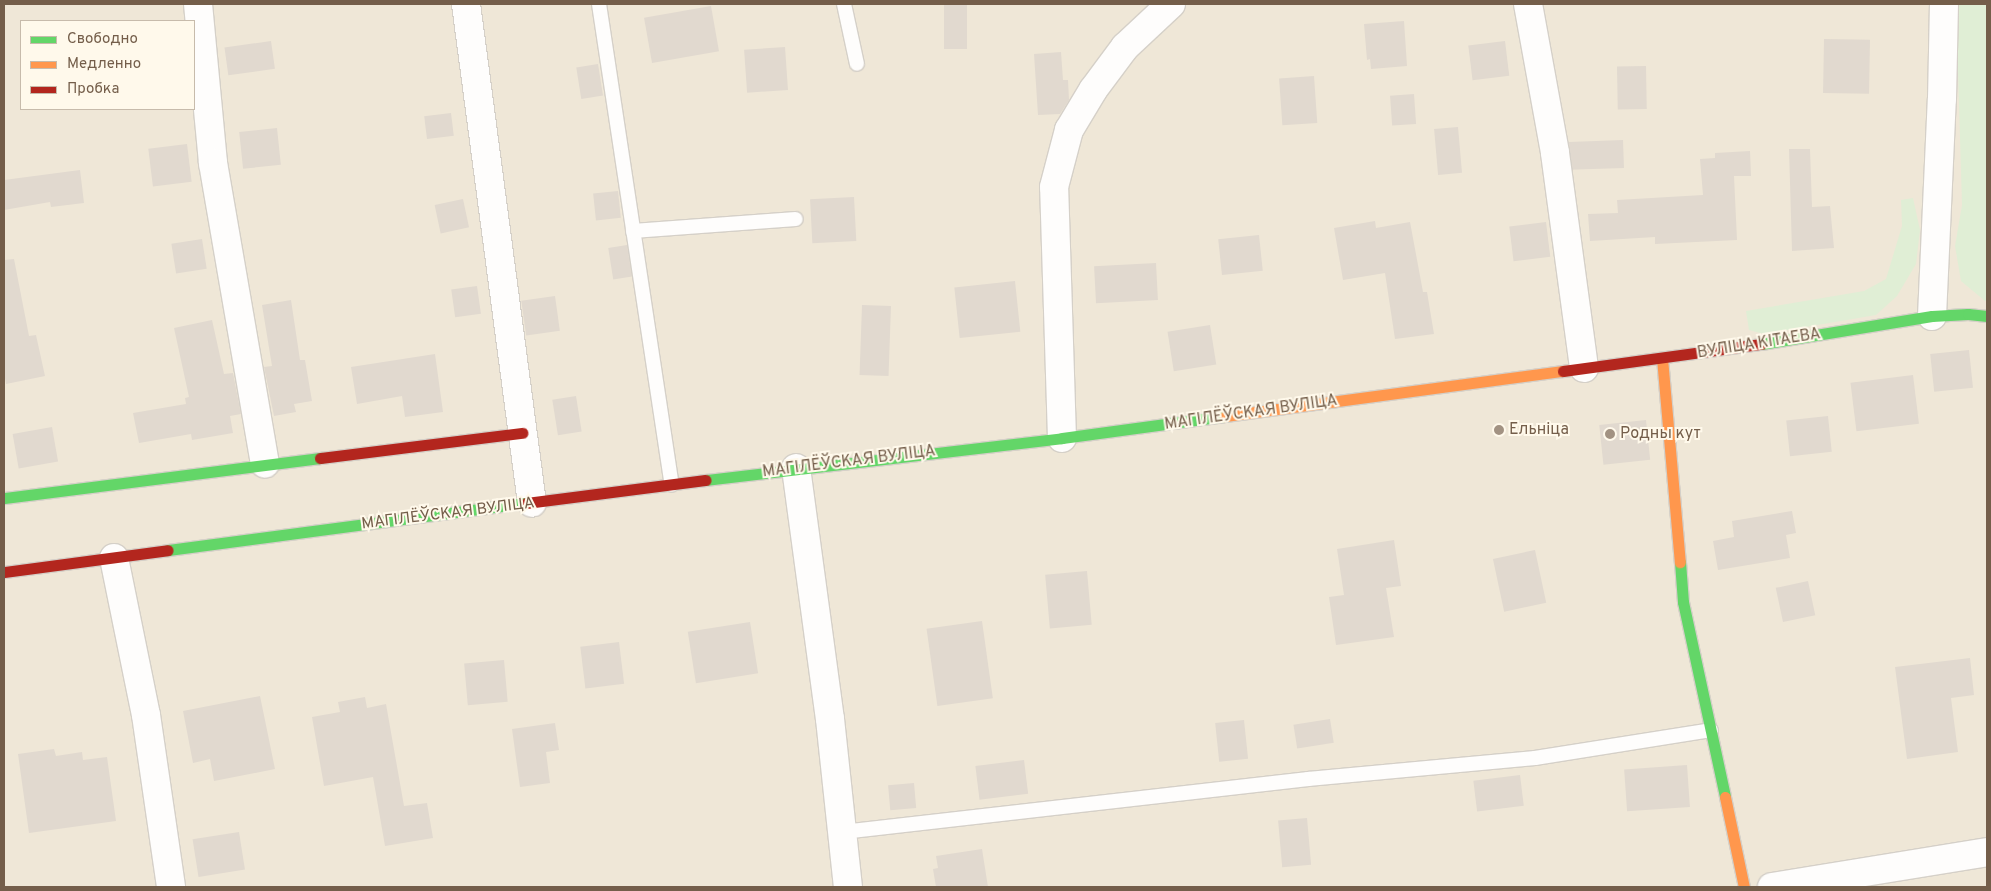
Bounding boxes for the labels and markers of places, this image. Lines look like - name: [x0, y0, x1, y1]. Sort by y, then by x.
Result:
- place label: Ельніца: [1509, 420, 1569, 440]
- marker: Ельніца: [1493, 424, 1505, 436]
- place label: Родны кут: [1620, 424, 1701, 444]
- marker: Родны кут: [1604, 428, 1616, 440]

